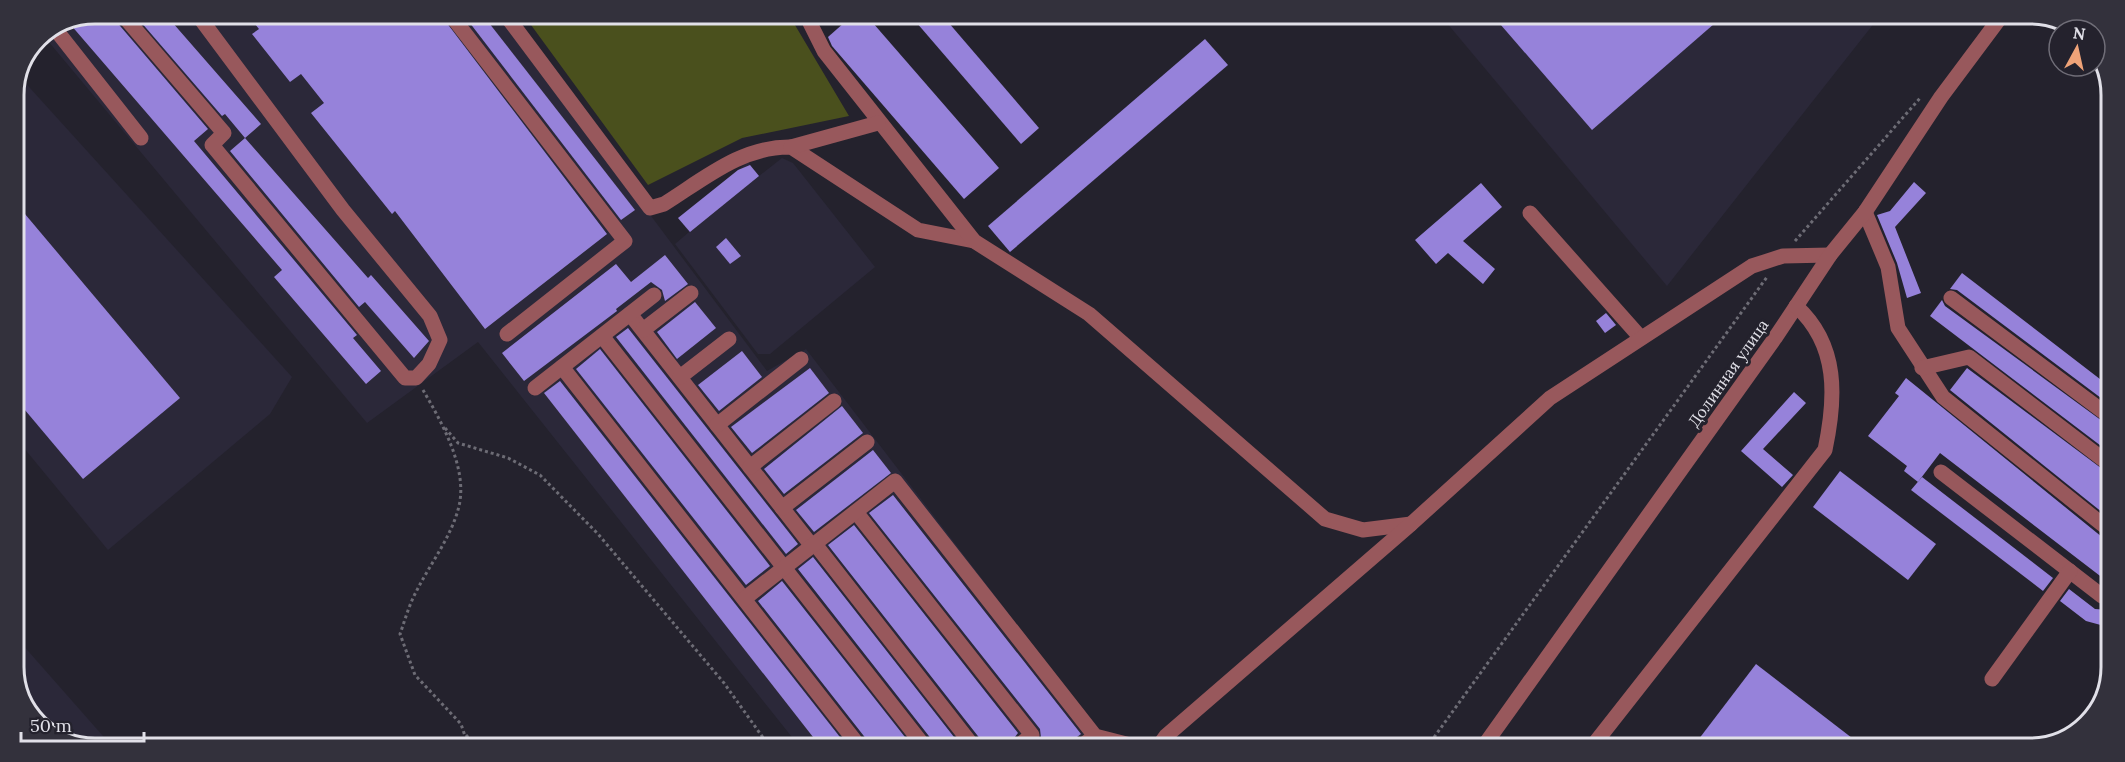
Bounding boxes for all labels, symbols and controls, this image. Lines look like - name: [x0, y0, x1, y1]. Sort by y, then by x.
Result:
- north arrow: [2047, 18, 2107, 78]
- text: N: [2072, 22, 2087, 44]
- street label: Долинная улица: [1683, 315, 1773, 431]
- scale bar: [21, 705, 144, 743]
- text: 50 m: [30, 714, 72, 737]

